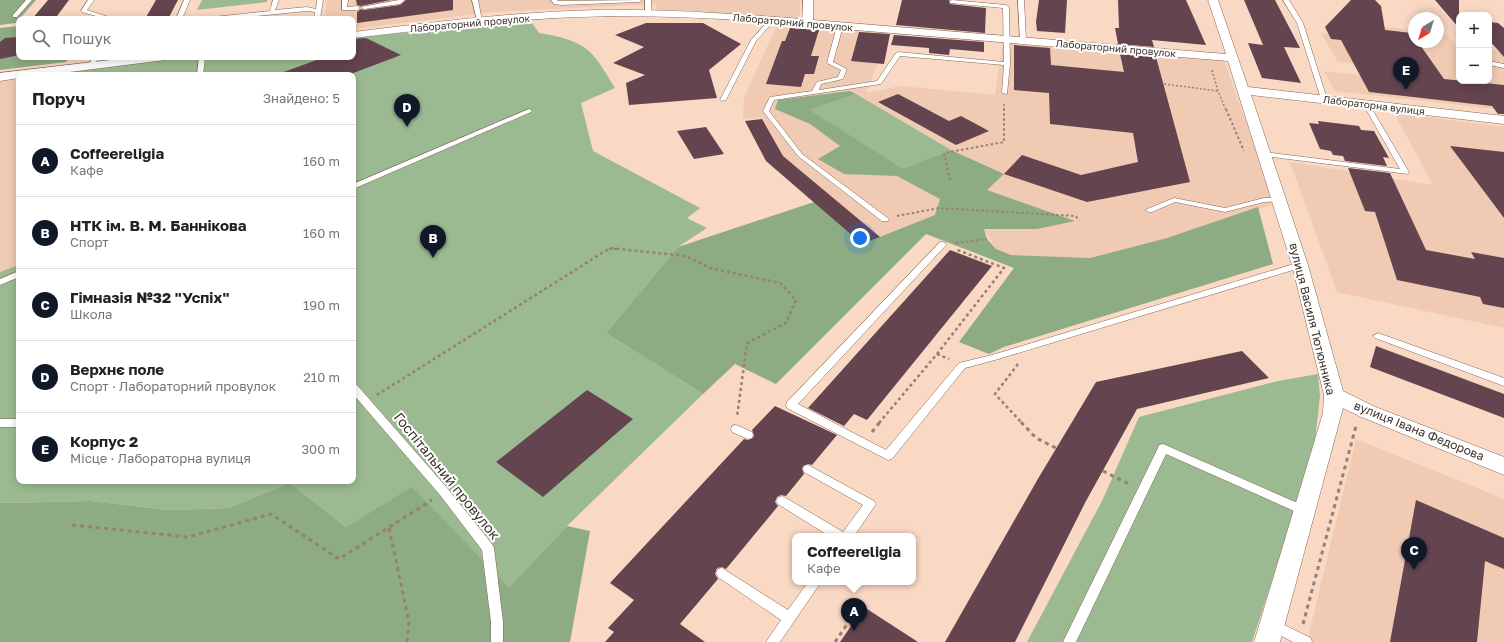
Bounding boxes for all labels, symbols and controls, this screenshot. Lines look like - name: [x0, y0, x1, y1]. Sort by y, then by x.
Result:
- street label: Лабораторний провулок: [732, 11, 854, 33]
- street label: Лабораторний провулок: [409, 12, 531, 34]
- north arrow: [1408, 12, 1444, 48]
- map controls: [1456, 12, 1492, 84]
- button: +: [1456, 12, 1492, 48]
- search box: [16, 16, 356, 60]
- icon: search: [30, 27, 52, 49]
- text: Пошук: [62, 29, 111, 47]
- street label: Лабораторний провулок: [1055, 37, 1177, 59]
- button: −: [1456, 48, 1492, 84]
- pin: E: [1393, 57, 1419, 90]
- text: Поруч: [32, 88, 85, 109]
- text: Знайдено: 5: [263, 90, 340, 106]
- street label: Лабораторна вулиця: [1322, 93, 1426, 117]
- pin: D: [394, 94, 420, 127]
- text: Coffeereligia: [70, 144, 164, 162]
- text: A: [40, 153, 50, 169]
- text: 160 m: [303, 153, 340, 169]
- text: Кафе: [70, 162, 103, 178]
- text: НТК ім. В. М. Баннікова: [70, 216, 246, 234]
- text: B: [40, 225, 50, 241]
- text: 160 m: [303, 225, 340, 241]
- pin: B: [420, 225, 446, 258]
- your location: [850, 228, 870, 248]
- text: Спорт: [70, 234, 109, 250]
- street label: вулиця Василя Тютюнника: [1286, 241, 1339, 397]
- text: Гімназія №32 "Успіх": [70, 288, 229, 306]
- text: C: [40, 297, 50, 313]
- text: 190 m: [303, 297, 340, 313]
- text: Школа: [70, 306, 112, 322]
- text: Верхнє поле: [70, 360, 164, 378]
- text: D: [40, 369, 50, 385]
- text: 210 m: [303, 369, 340, 385]
- text: Спорт · Лабораторний провулок: [70, 378, 276, 394]
- street label: вулиця Івана Федорова: [1352, 398, 1486, 464]
- street label: Госпітальний провулок: [391, 409, 504, 543]
- text: Корпус 2: [70, 432, 138, 450]
- text: E: [41, 441, 49, 457]
- text: 300 m: [302, 441, 340, 457]
- text: Місце · Лабораторна вулиця: [70, 450, 251, 466]
- popup: [792, 533, 916, 585]
- pin: C: [1401, 537, 1427, 570]
- text: Coffeereligia: [807, 542, 901, 560]
- text: Кафе: [807, 560, 840, 576]
- pin: A: [841, 598, 867, 631]

